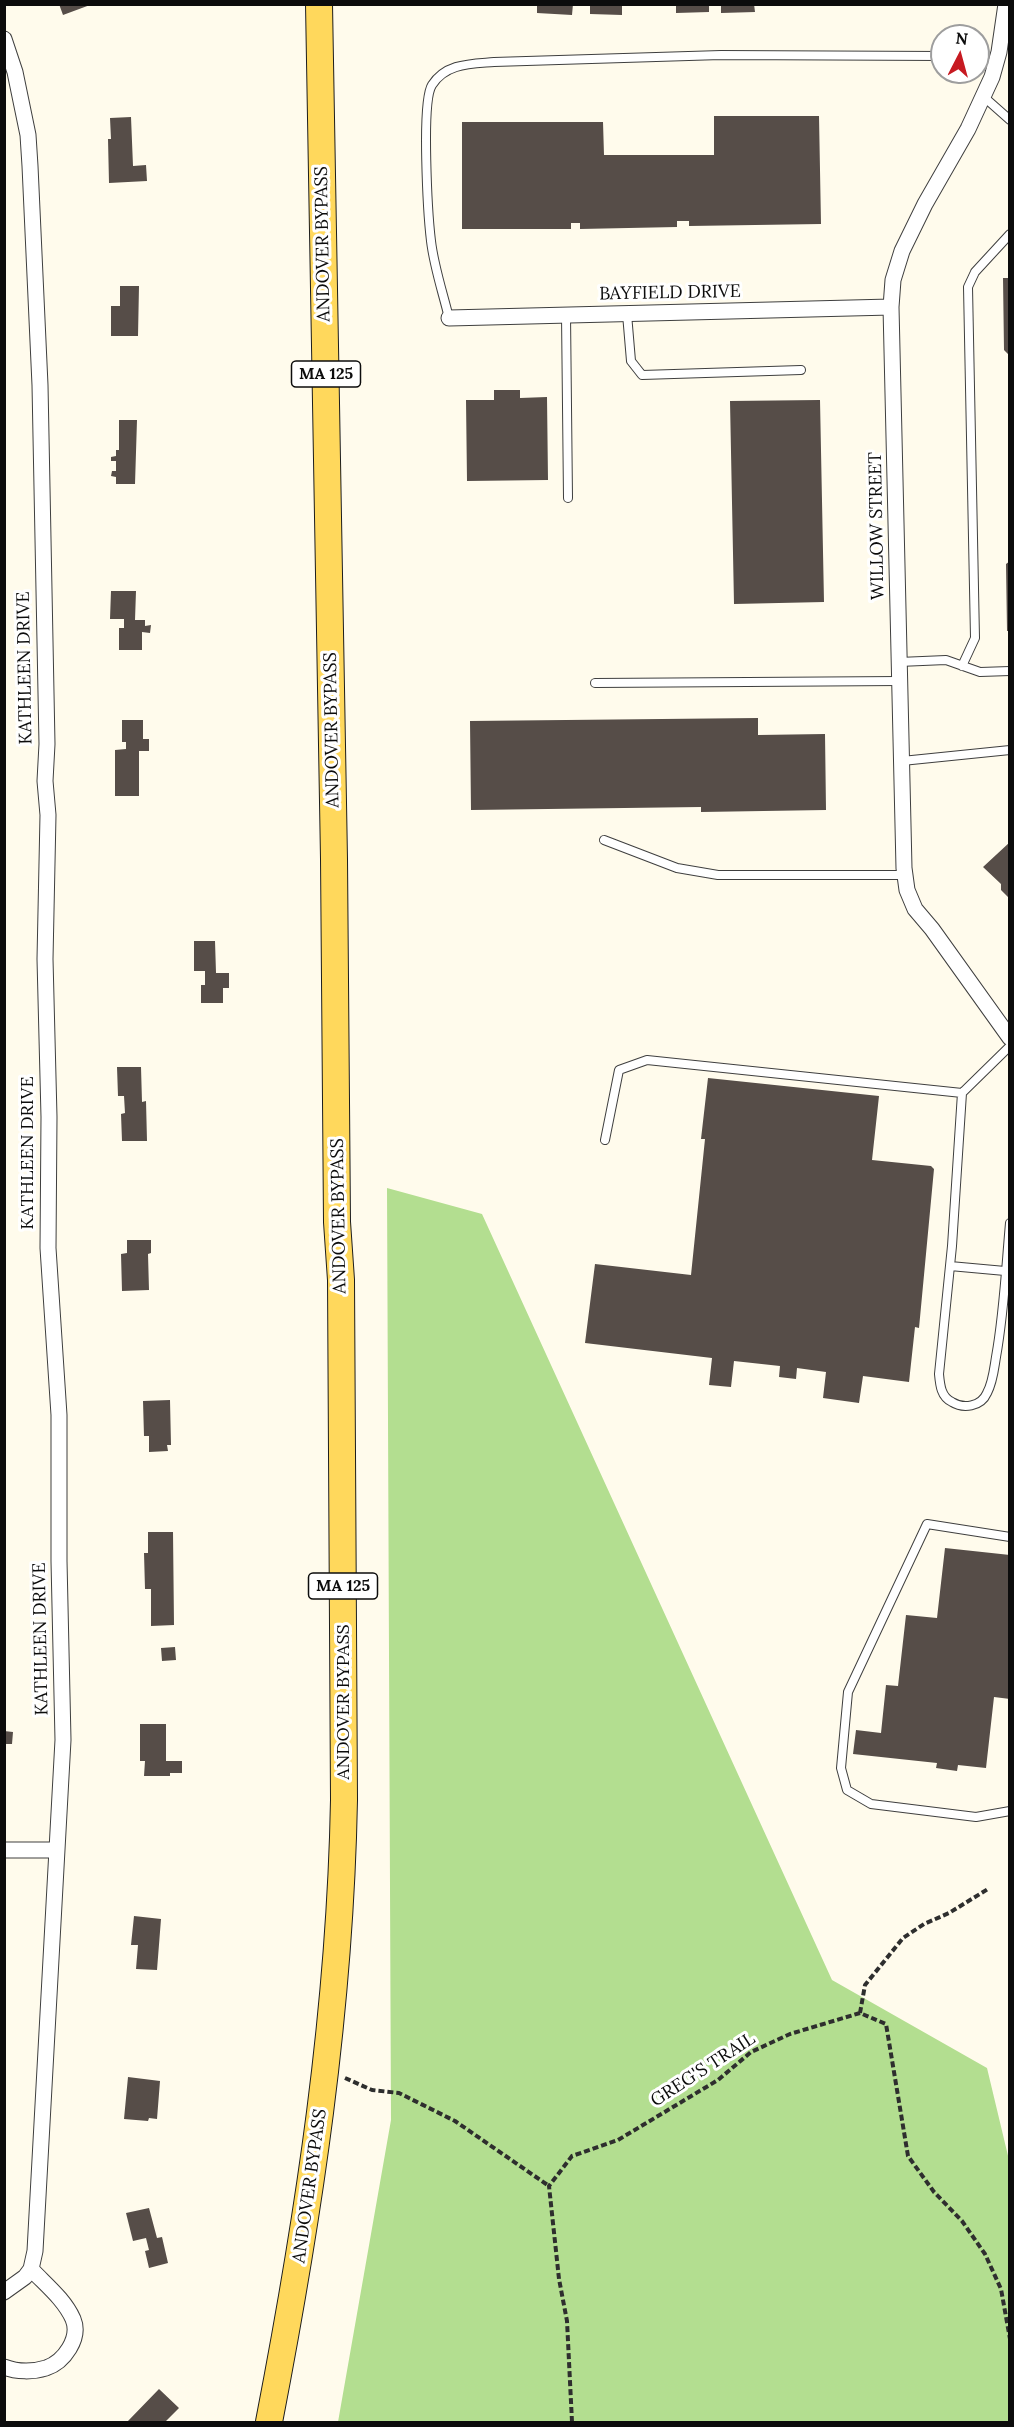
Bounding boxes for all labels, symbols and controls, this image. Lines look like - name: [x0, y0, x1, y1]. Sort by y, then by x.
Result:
- north arrow: [930, 24, 990, 84]
- text: N: [954, 27, 969, 49]
- street label: ANDOVER BYPASS: [311, 166, 335, 322]
- street label: BAYFIELD DRIVE: [599, 281, 741, 305]
- road number: MA 125: [292, 361, 360, 387]
- street label: WILLOW STREET: [865, 452, 889, 600]
- street label: KATHLEEN DRIVE: [13, 591, 37, 745]
- street label: ANDOVER BYPASS: [320, 652, 344, 808]
- street label: KATHLEEN DRIVE: [17, 1076, 39, 1230]
- street label: ANDOVER BYPASS: [327, 1138, 351, 1294]
- street label: KATHLEEN DRIVE: [29, 1562, 53, 1716]
- road number: MA 125: [308, 1573, 378, 1599]
- street label: ANDOVER BYPASS: [333, 1624, 355, 1780]
- street label: GREG'S TRAIL: [647, 2028, 759, 2112]
- street label: ANDOVER BYPASS: [288, 2107, 332, 2265]

